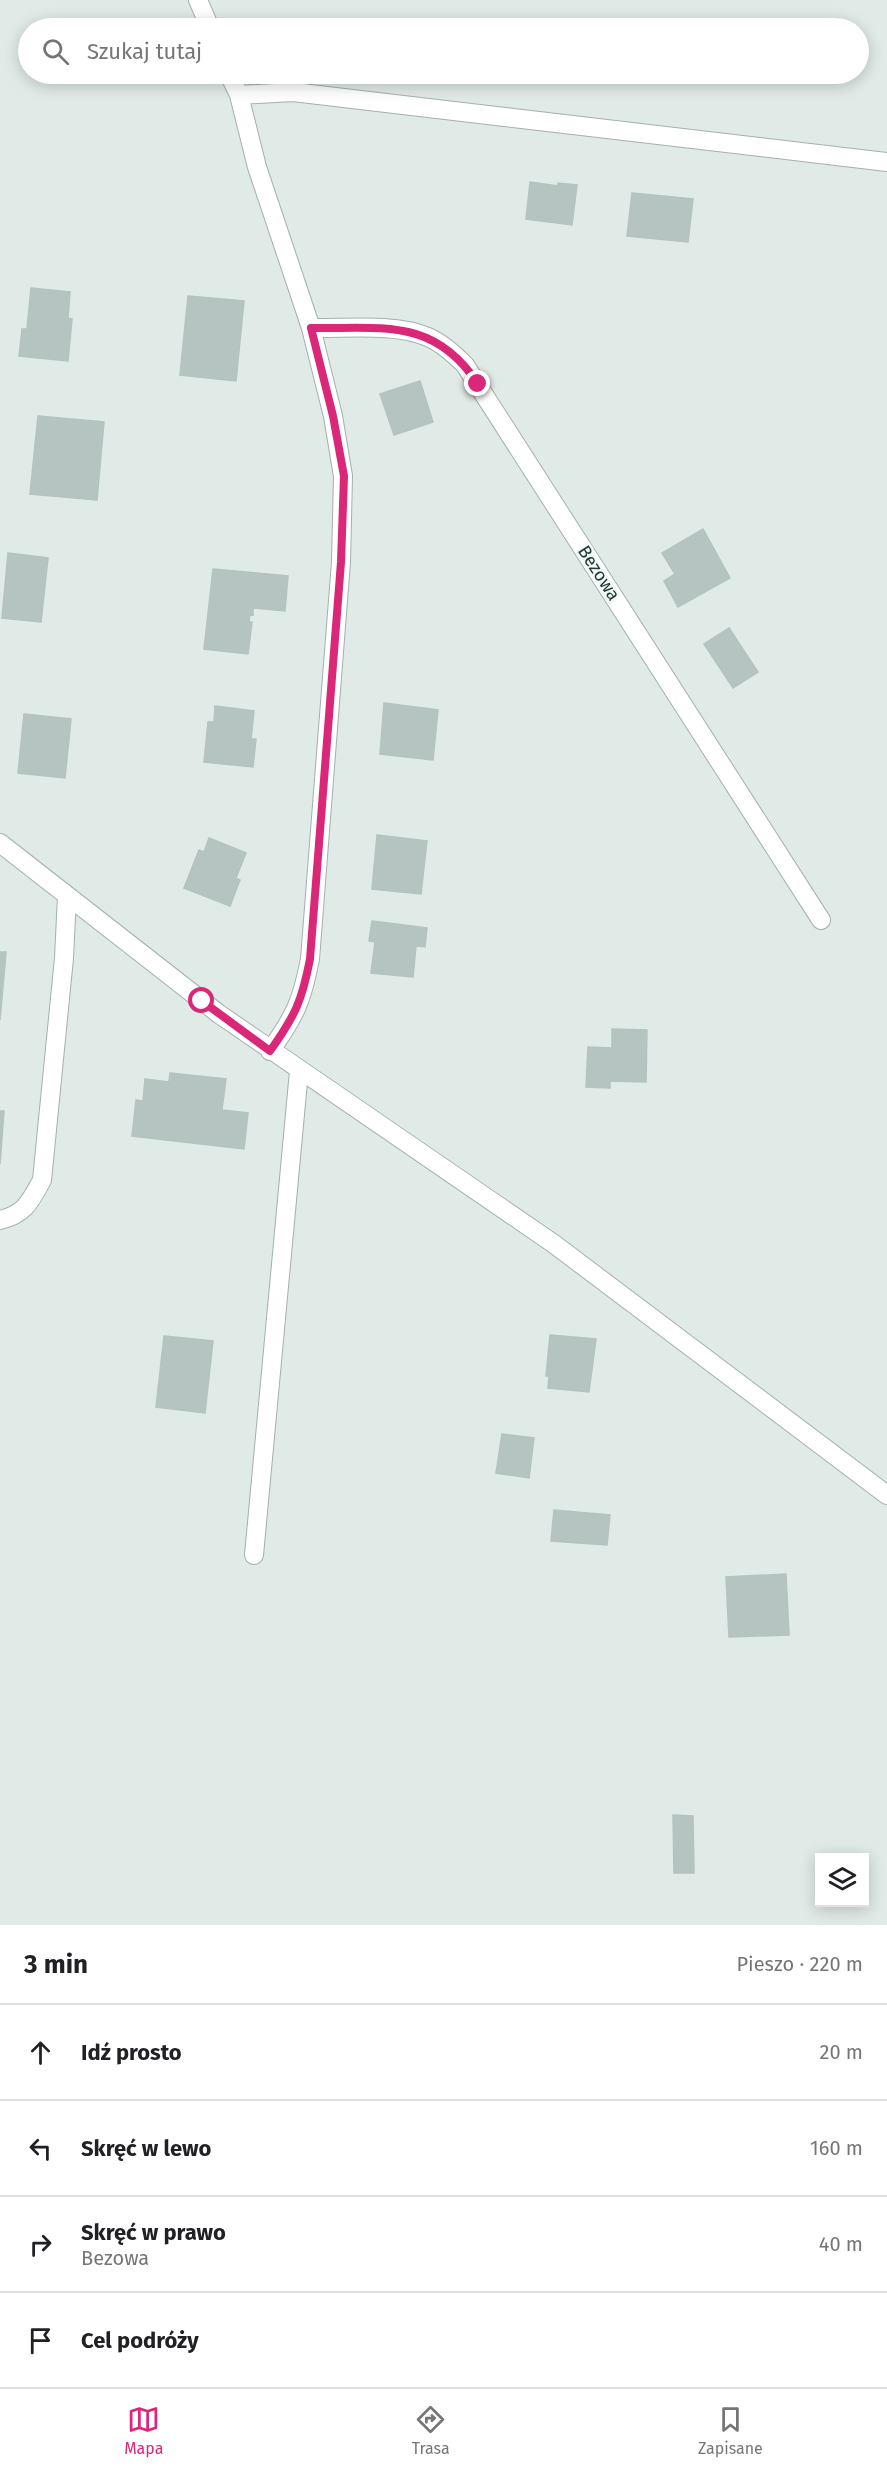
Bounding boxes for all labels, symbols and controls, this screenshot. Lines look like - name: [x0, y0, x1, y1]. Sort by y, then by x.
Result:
- search box: [18, 18, 869, 84]
- icon: search: [39, 35, 72, 68]
- text: Szukaj tutaj: [87, 38, 202, 65]
- route end: [464, 370, 490, 396]
- street label: Bezowa: [573, 541, 625, 605]
- route start: [188, 987, 214, 1013]
- map controls: [815, 1853, 869, 1907]
- button: layers: [815, 1853, 869, 1907]
- text: 3 min: [24, 1949, 88, 1980]
- text: Pieszo · 220 m: [736, 1952, 863, 1976]
- icon: ahead: [24, 2036, 57, 2069]
- text: Idź prosto: [81, 2039, 182, 2066]
- text: 20 m: [820, 2040, 863, 2064]
- icon: left: [24, 2132, 57, 2165]
- text: Skręć w lewo: [81, 2135, 211, 2162]
- text: 160 m: [810, 2136, 863, 2160]
- text: Skręć w prawo: [81, 2219, 226, 2246]
- icon: right: [24, 2228, 57, 2261]
- text: 40 m: [819, 2232, 863, 2256]
- text: Bezowa: [81, 2246, 149, 2270]
- icon: arrive: [24, 2324, 57, 2357]
- text: Cel podróży: [81, 2327, 199, 2354]
- tab: Mapa: [124, 2403, 163, 2458]
- tab: Trasa: [412, 2403, 450, 2458]
- tab: Zapisane: [698, 2403, 763, 2458]

